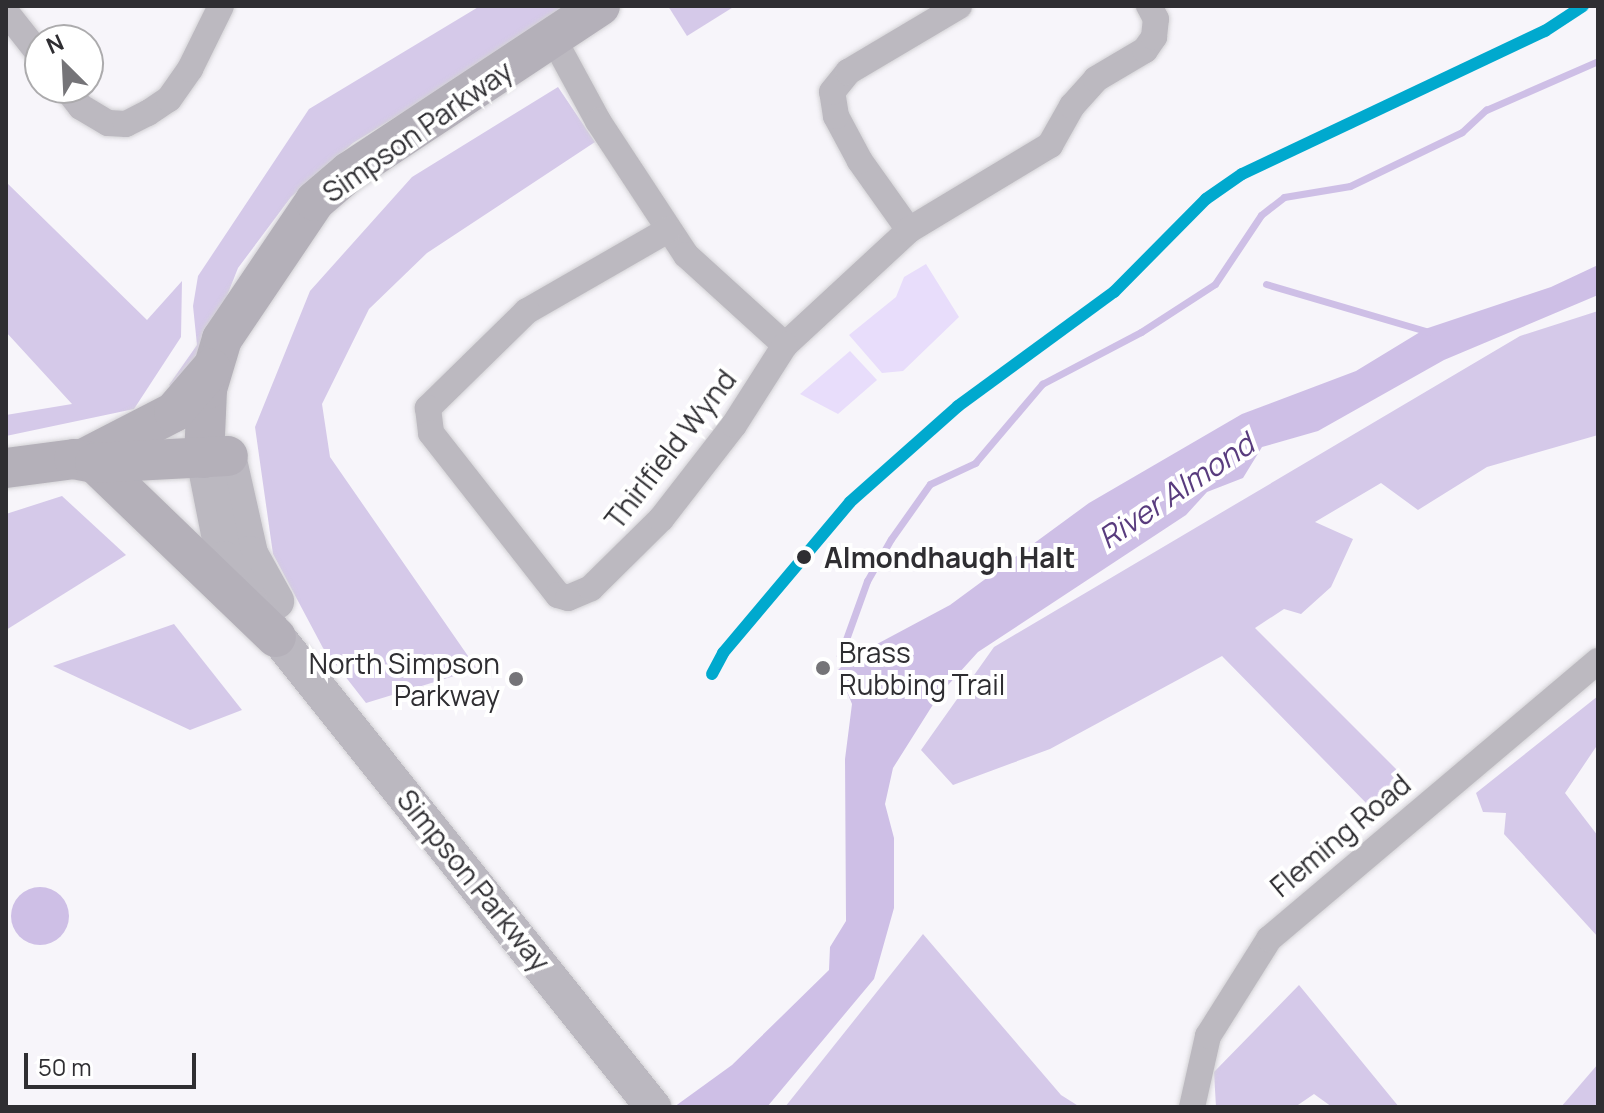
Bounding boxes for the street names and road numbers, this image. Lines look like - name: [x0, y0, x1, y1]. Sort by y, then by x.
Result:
- street label: Simpson Parkway: [316, 53, 518, 209]
- street label: Thirlfield Wynd: [597, 363, 743, 535]
- street label: Fleming Road: [1263, 767, 1417, 903]
- street label: Simpson Parkway: [391, 783, 557, 977]

